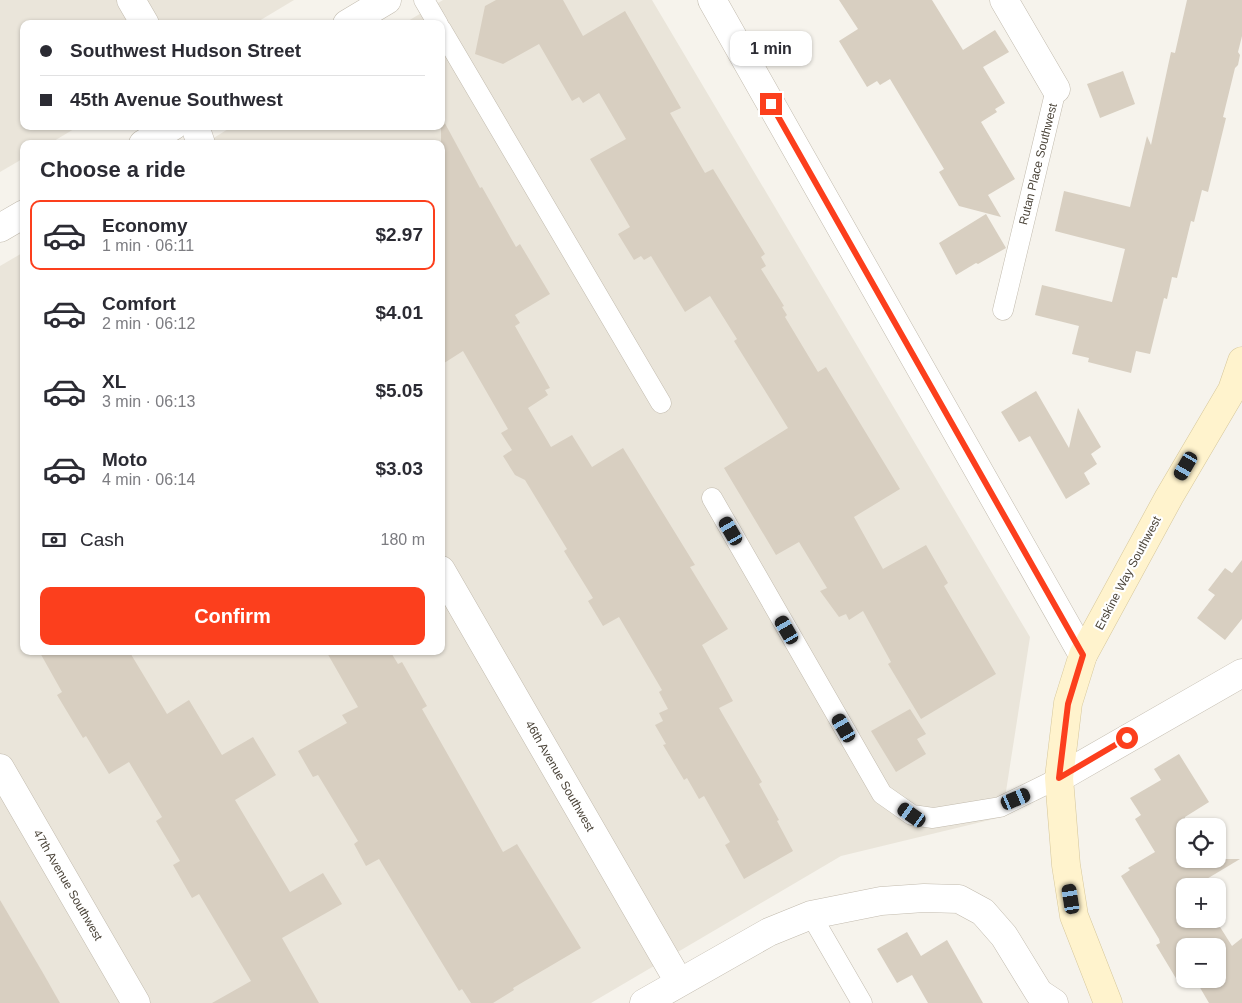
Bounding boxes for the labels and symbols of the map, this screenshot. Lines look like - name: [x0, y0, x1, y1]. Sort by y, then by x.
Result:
- callout: 1 min: [730, 32, 812, 66]
- route end: [760, 93, 782, 115]
- street label: Rutan Place Southwest: [1016, 101, 1060, 226]
- car: [1172, 449, 1199, 483]
- street label: Erskine Way Southwest: [1092, 513, 1164, 632]
- car: [717, 514, 744, 548]
- car: [773, 613, 800, 647]
- car: [830, 711, 857, 745]
- street label: 46th Avenue Southwest: [522, 718, 598, 835]
- route start: [1116, 727, 1138, 749]
- car: [999, 786, 1032, 812]
- car: [895, 800, 928, 830]
- street label: 47th Avenue Southwest: [30, 827, 106, 944]
- car: [1061, 883, 1080, 915]

